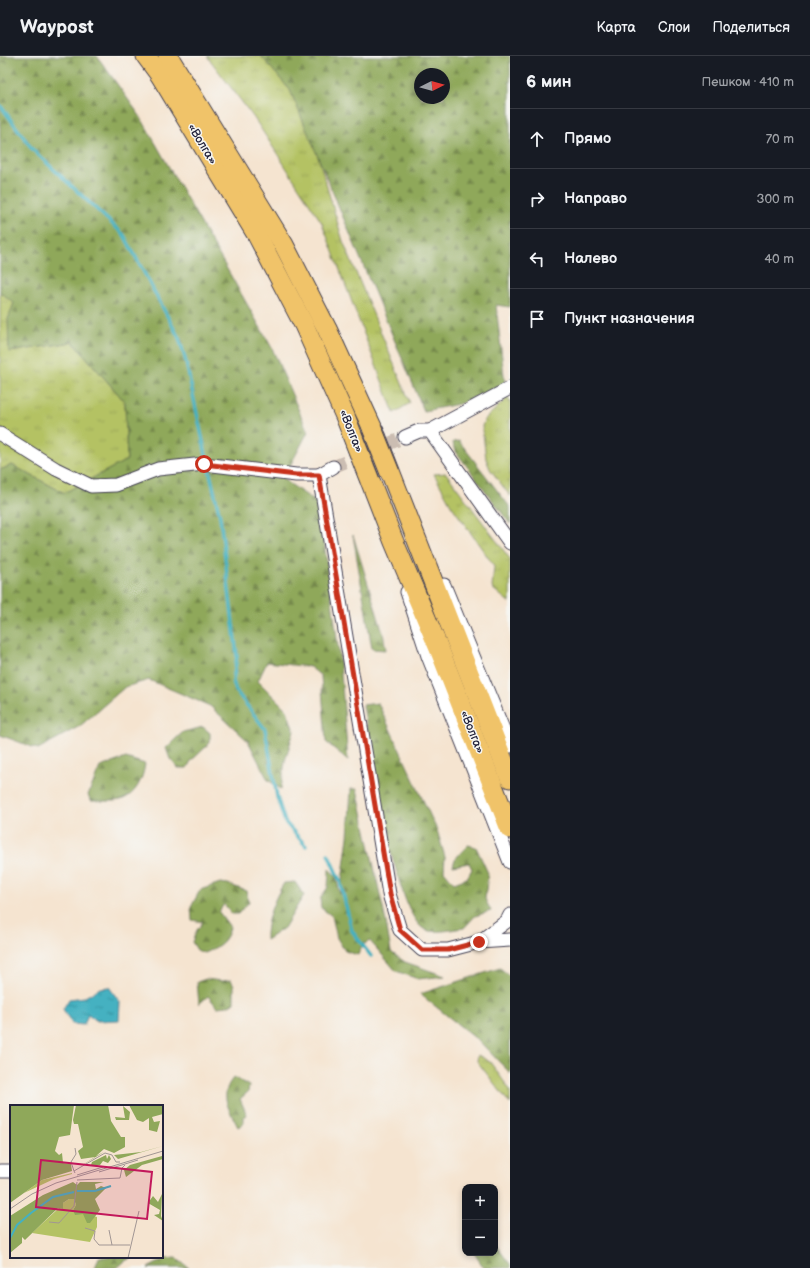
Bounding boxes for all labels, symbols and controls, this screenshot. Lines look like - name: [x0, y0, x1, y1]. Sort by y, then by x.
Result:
- text: Waypost: [20, 16, 94, 39]
- text: Карта: [596, 19, 636, 36]
- text: Слои: [658, 19, 690, 36]
- text: Поделиться: [712, 19, 790, 36]
- north arrow: [414, 68, 450, 104]
- text: 6 мин: [526, 72, 572, 92]
- text: Пешком · 410 m: [702, 74, 794, 90]
- street label: «Волга»: [184, 121, 220, 167]
- icon: ahead: [526, 128, 548, 150]
- text: Прямо: [564, 129, 611, 148]
- text: 70 m: [766, 131, 794, 147]
- icon: right: [526, 188, 548, 210]
- text: Направо: [564, 189, 627, 208]
- text: 300 m: [756, 191, 794, 207]
- icon: left: [526, 248, 548, 270]
- text: Налево: [564, 249, 617, 268]
- text: 40 m: [764, 251, 794, 267]
- icon: arrive: [526, 308, 548, 330]
- text: Пункт назначения: [564, 309, 695, 328]
- street label: «Волга»: [336, 407, 367, 455]
- route start: [195, 455, 213, 473]
- street label: «Волга»: [457, 708, 488, 756]
- route end: [470, 933, 488, 951]
- inset map: [10, 1105, 163, 1258]
- map controls: [462, 1184, 498, 1256]
- button: +: [462, 1184, 498, 1220]
- button: −: [462, 1220, 498, 1256]

